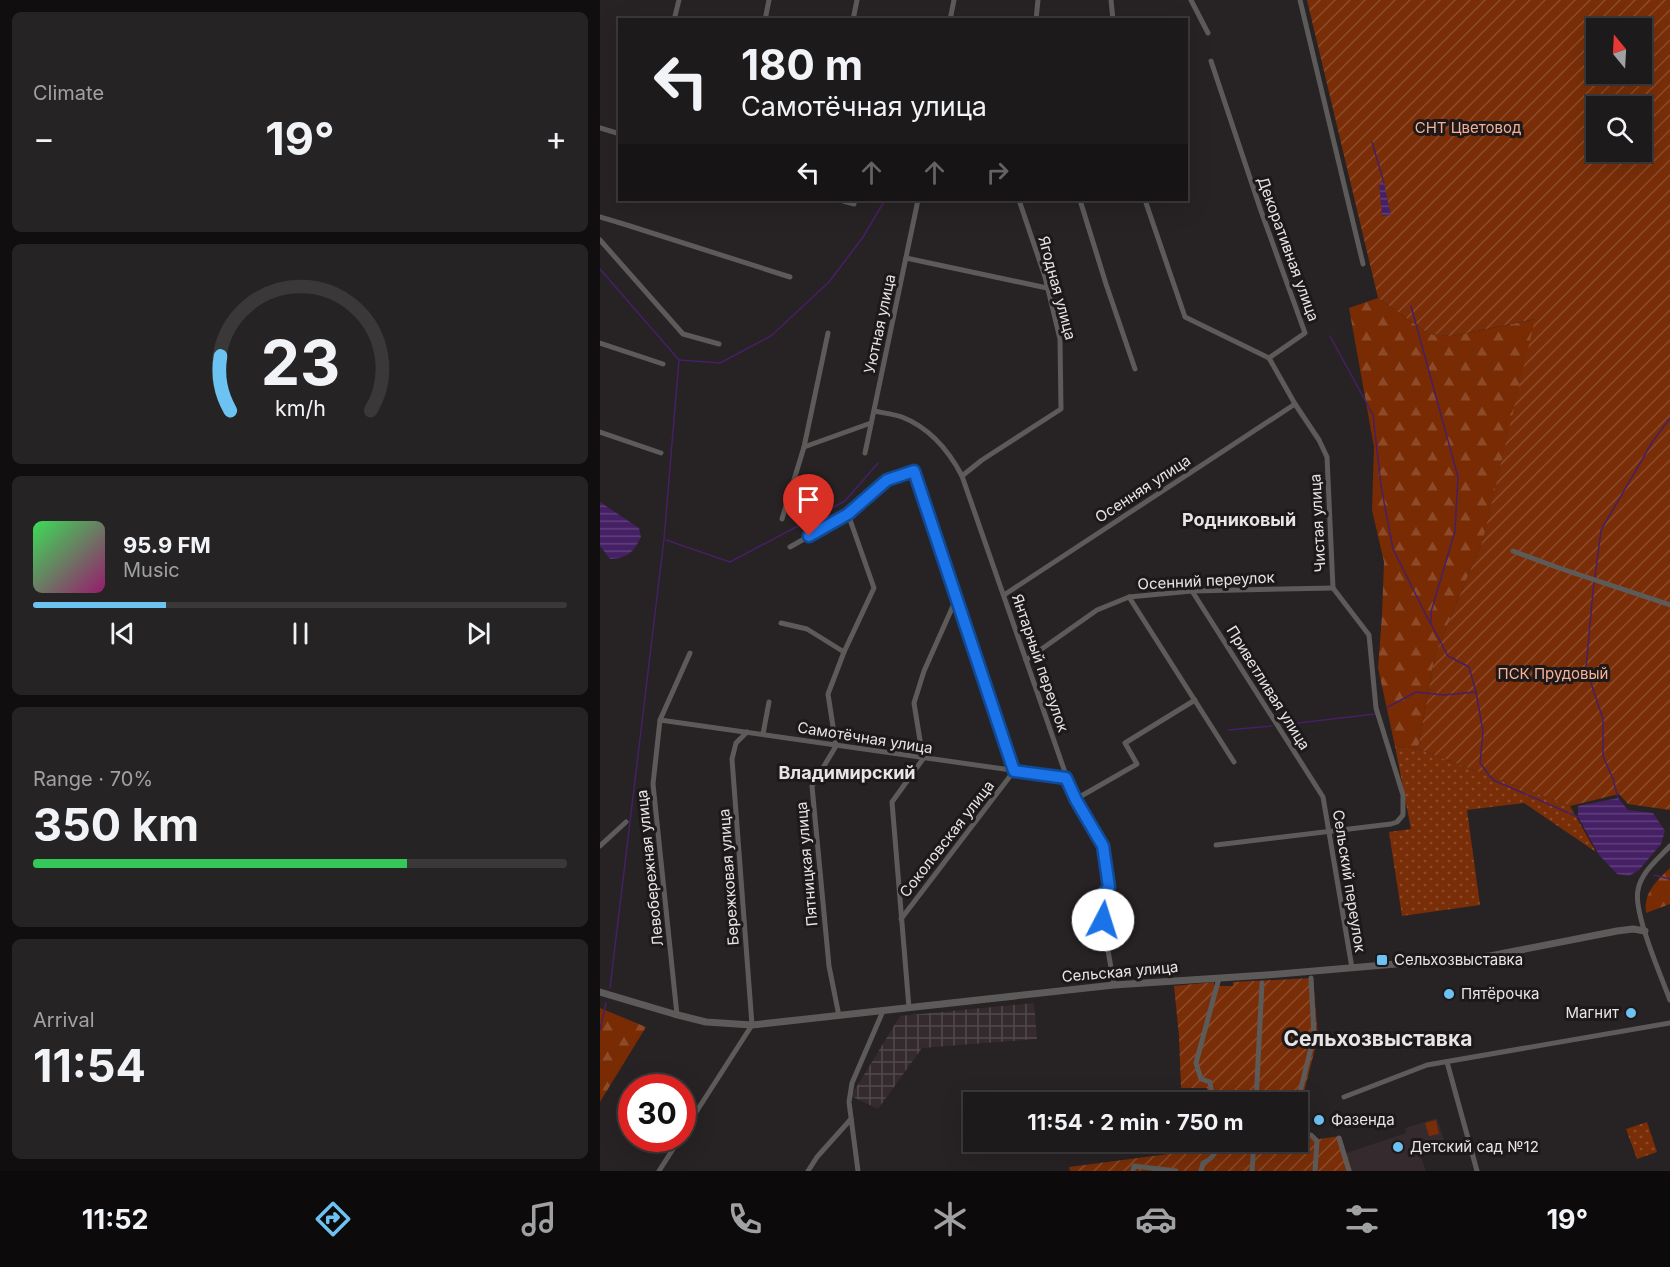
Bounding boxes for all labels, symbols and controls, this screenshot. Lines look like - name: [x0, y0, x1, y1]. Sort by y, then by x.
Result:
- north arrow: [1586, 18, 1652, 84]
- map controls: [1586, 18, 1652, 162]
- text: 180 m: [741, 39, 863, 90]
- icon: left: [642, 42, 720, 120]
- text: Climate: [33, 81, 104, 105]
- text: Самотёчная улица: [741, 90, 987, 123]
- button: search: [1586, 96, 1652, 162]
- text: 19°: [265, 111, 335, 166]
- text: −: [33, 118, 55, 158]
- text: +: [545, 118, 567, 158]
- park label: СНТ Цветовод: [1415, 118, 1521, 137]
- icon: left: [792, 156, 825, 189]
- icon: ahead: [855, 156, 888, 189]
- icon: ahead: [918, 156, 951, 189]
- icon: right: [981, 156, 1014, 189]
- street label: Декоративная улица: [1253, 174, 1323, 324]
- street label: Ягодная улица: [1034, 234, 1080, 342]
- street label: Уютная улица: [860, 272, 899, 375]
- text: 23: [260, 325, 340, 400]
- text: km/h: [275, 395, 325, 421]
- street label: Осенняя улица: [1091, 451, 1194, 527]
- street label: Чистая улица: [1305, 473, 1330, 573]
- pin: [783, 474, 834, 536]
- icon: arrive: [792, 483, 825, 516]
- district label: Родниковый: [1182, 509, 1296, 530]
- text: 95.9 FM: [123, 532, 211, 558]
- text: Music: [123, 558, 180, 582]
- street label: Осенний переулок: [1137, 567, 1275, 594]
- street label: Янтарный переулок: [1008, 591, 1073, 734]
- icon: previous: [106, 617, 139, 650]
- icon: pause: [284, 617, 317, 650]
- icon: next: [462, 617, 495, 650]
- street label: Приветливая улица: [1222, 622, 1314, 753]
- park label: ПСК Прудовый: [1498, 664, 1609, 683]
- street label: Самотёчная улица: [796, 717, 934, 758]
- district label: Владимирский: [778, 762, 916, 783]
- text: Range · 70%: [33, 767, 153, 791]
- street label: Соколовская улица: [895, 776, 998, 901]
- street label: Левобережная улица: [632, 789, 667, 947]
- text: 350 km: [33, 797, 199, 852]
- street label: Пятницкая улица: [792, 801, 821, 927]
- street label: Бережковая улица: [714, 808, 743, 946]
- street label: Сельский переулок: [1329, 808, 1370, 954]
- position arrow: [1071, 888, 1135, 952]
- place label: Сельхозвыставка: [1394, 950, 1523, 969]
- marker: Сельхозвыставка: [1375, 953, 1389, 967]
- street label: Сельская улица: [1061, 957, 1179, 986]
- place label: Пятёрочка: [1461, 984, 1540, 1003]
- marker: Пятёрочка: [1442, 987, 1456, 1001]
- place label: Магнит: [1566, 1003, 1619, 1022]
- marker: Магнит: [1624, 1006, 1638, 1020]
- text: Arrival: [33, 1008, 95, 1032]
- district label: Сельхозвыставка: [1284, 1026, 1472, 1051]
- text: 11:54: [33, 1038, 146, 1093]
- speed limit sign: 30: [618, 1074, 696, 1152]
- text: 11:54 · 2 min · 750 m: [1027, 1109, 1244, 1135]
- place label: Фазенда: [1331, 1110, 1395, 1129]
- marker: Фазенда: [1312, 1113, 1326, 1127]
- place label: Детский сад №12: [1410, 1137, 1539, 1156]
- marker: Детский сад №12: [1391, 1140, 1405, 1154]
- icon: directions: [312, 1198, 354, 1240]
- icon: music: [518, 1198, 560, 1240]
- icon: phone: [724, 1198, 766, 1240]
- icon: climate: [929, 1198, 971, 1240]
- icon: car: [1135, 1198, 1177, 1240]
- icon: filters: [1341, 1198, 1383, 1240]
- text: 11:52: [82, 1203, 148, 1236]
- text: 19°: [1546, 1203, 1588, 1236]

